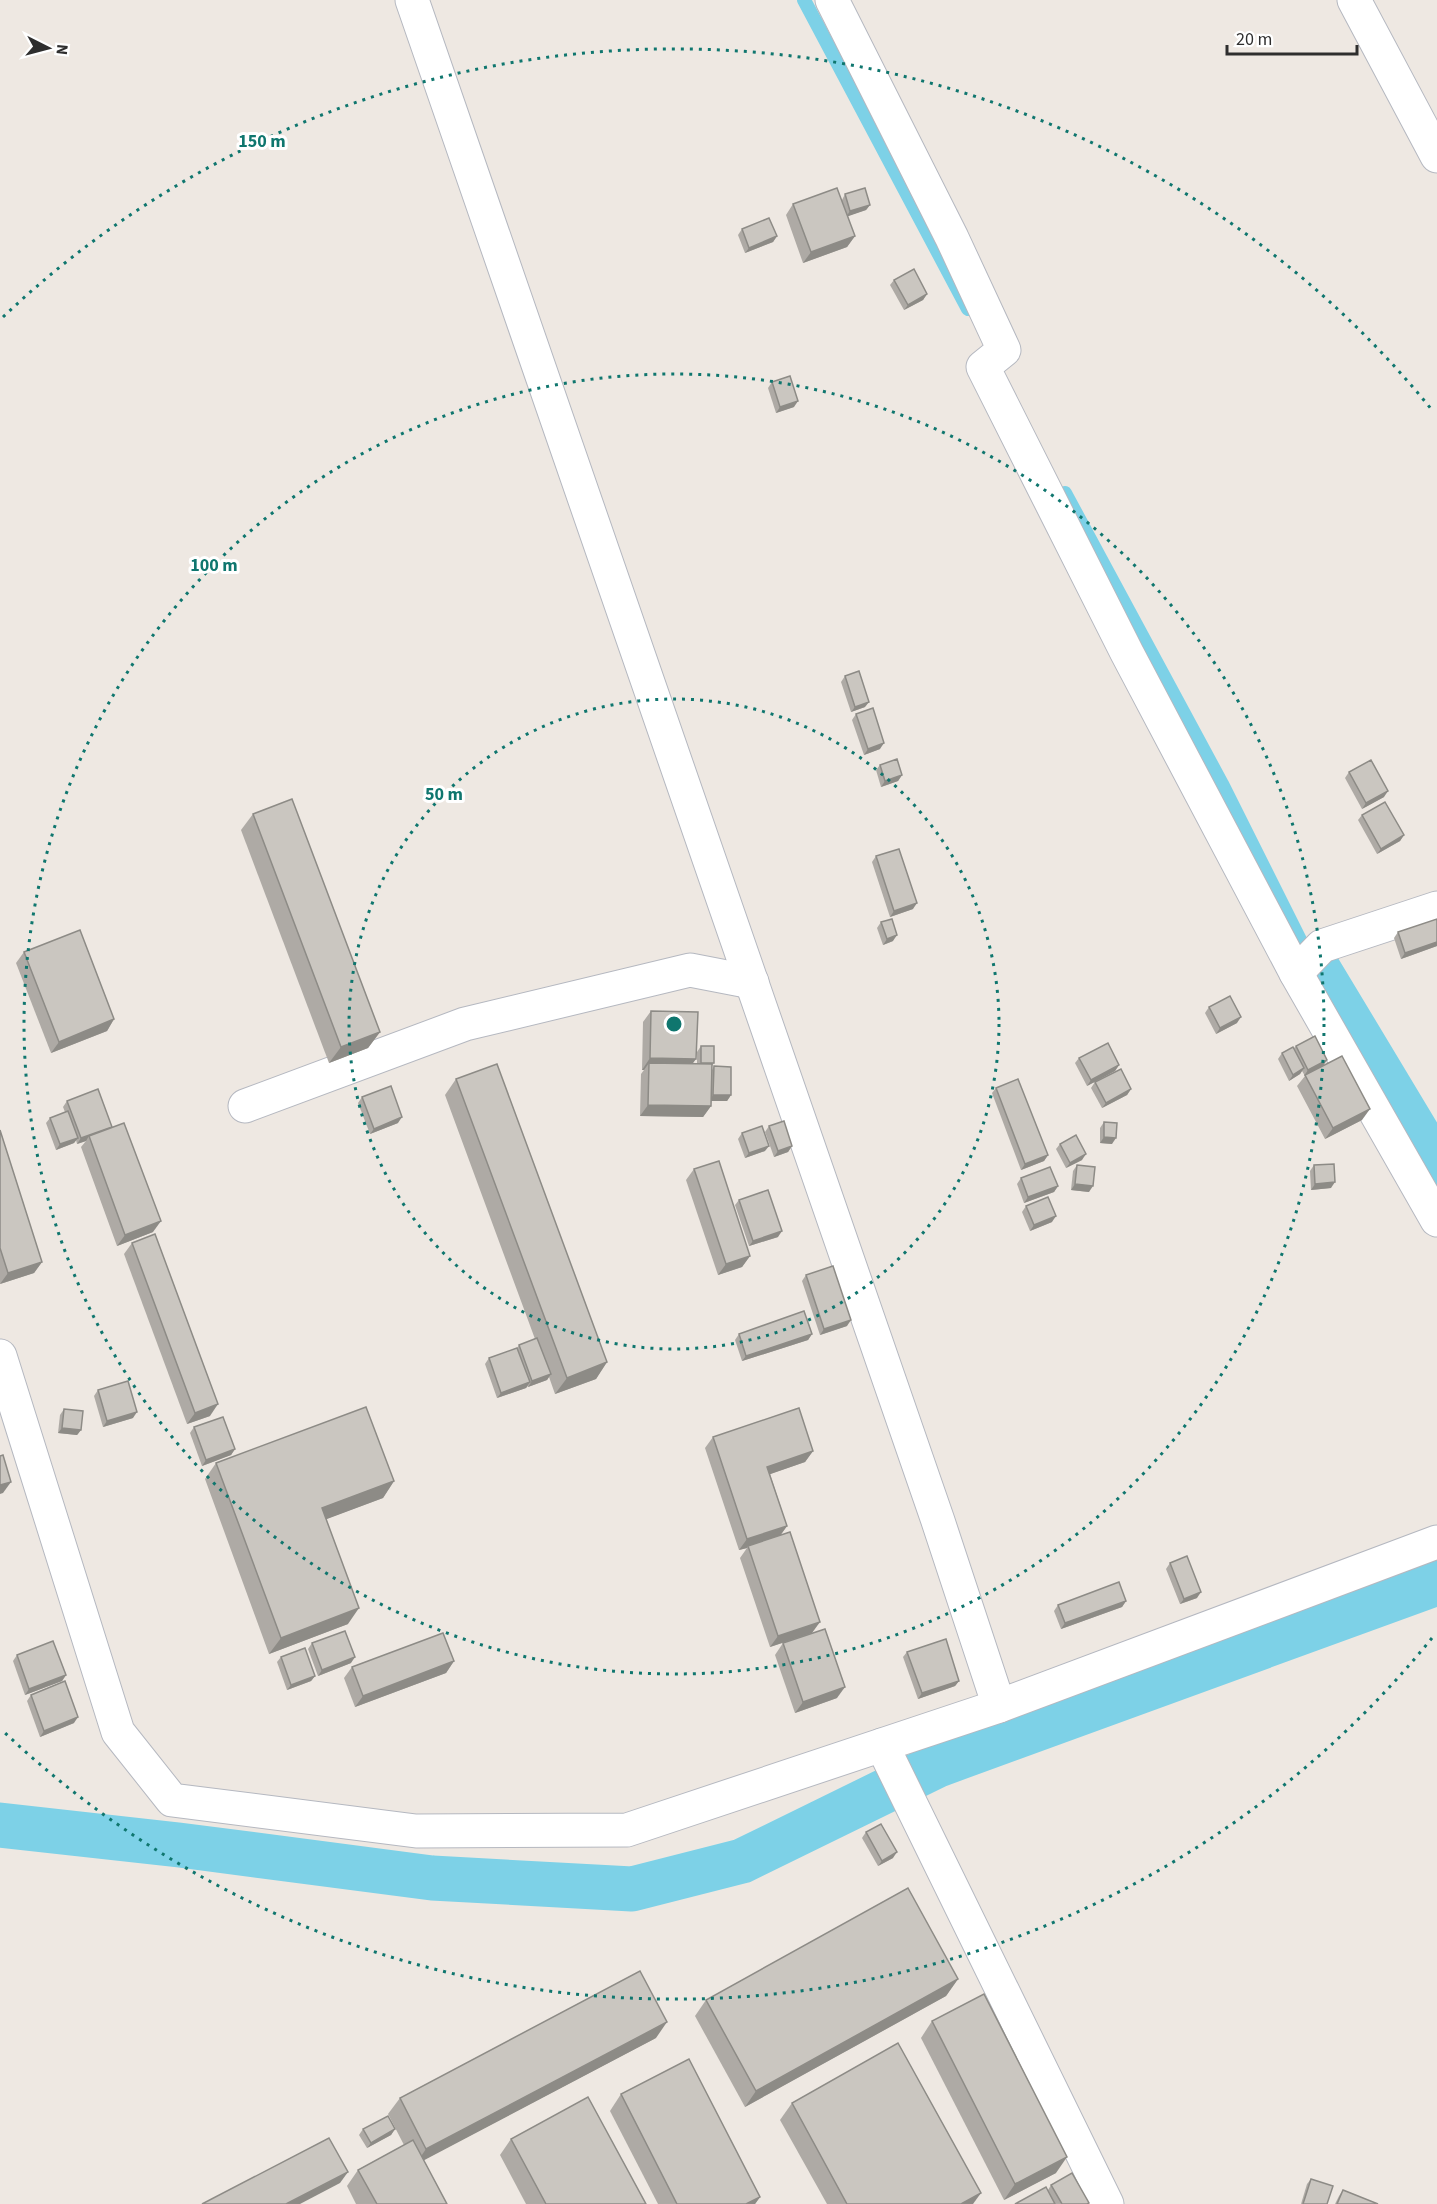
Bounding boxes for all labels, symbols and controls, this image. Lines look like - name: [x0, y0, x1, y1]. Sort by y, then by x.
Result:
- north arrow: [18, 18, 78, 78]
- scale bar: [1227, 18, 1358, 56]
- text: 20 m: [1236, 27, 1272, 52]
- text: N: [50, 43, 73, 56]
- text: 150 m: [238, 129, 286, 154]
- text: 100 m: [190, 553, 238, 578]
- text: 50 m: [425, 782, 463, 807]
- centre of rings: [664, 1014, 684, 1034]

